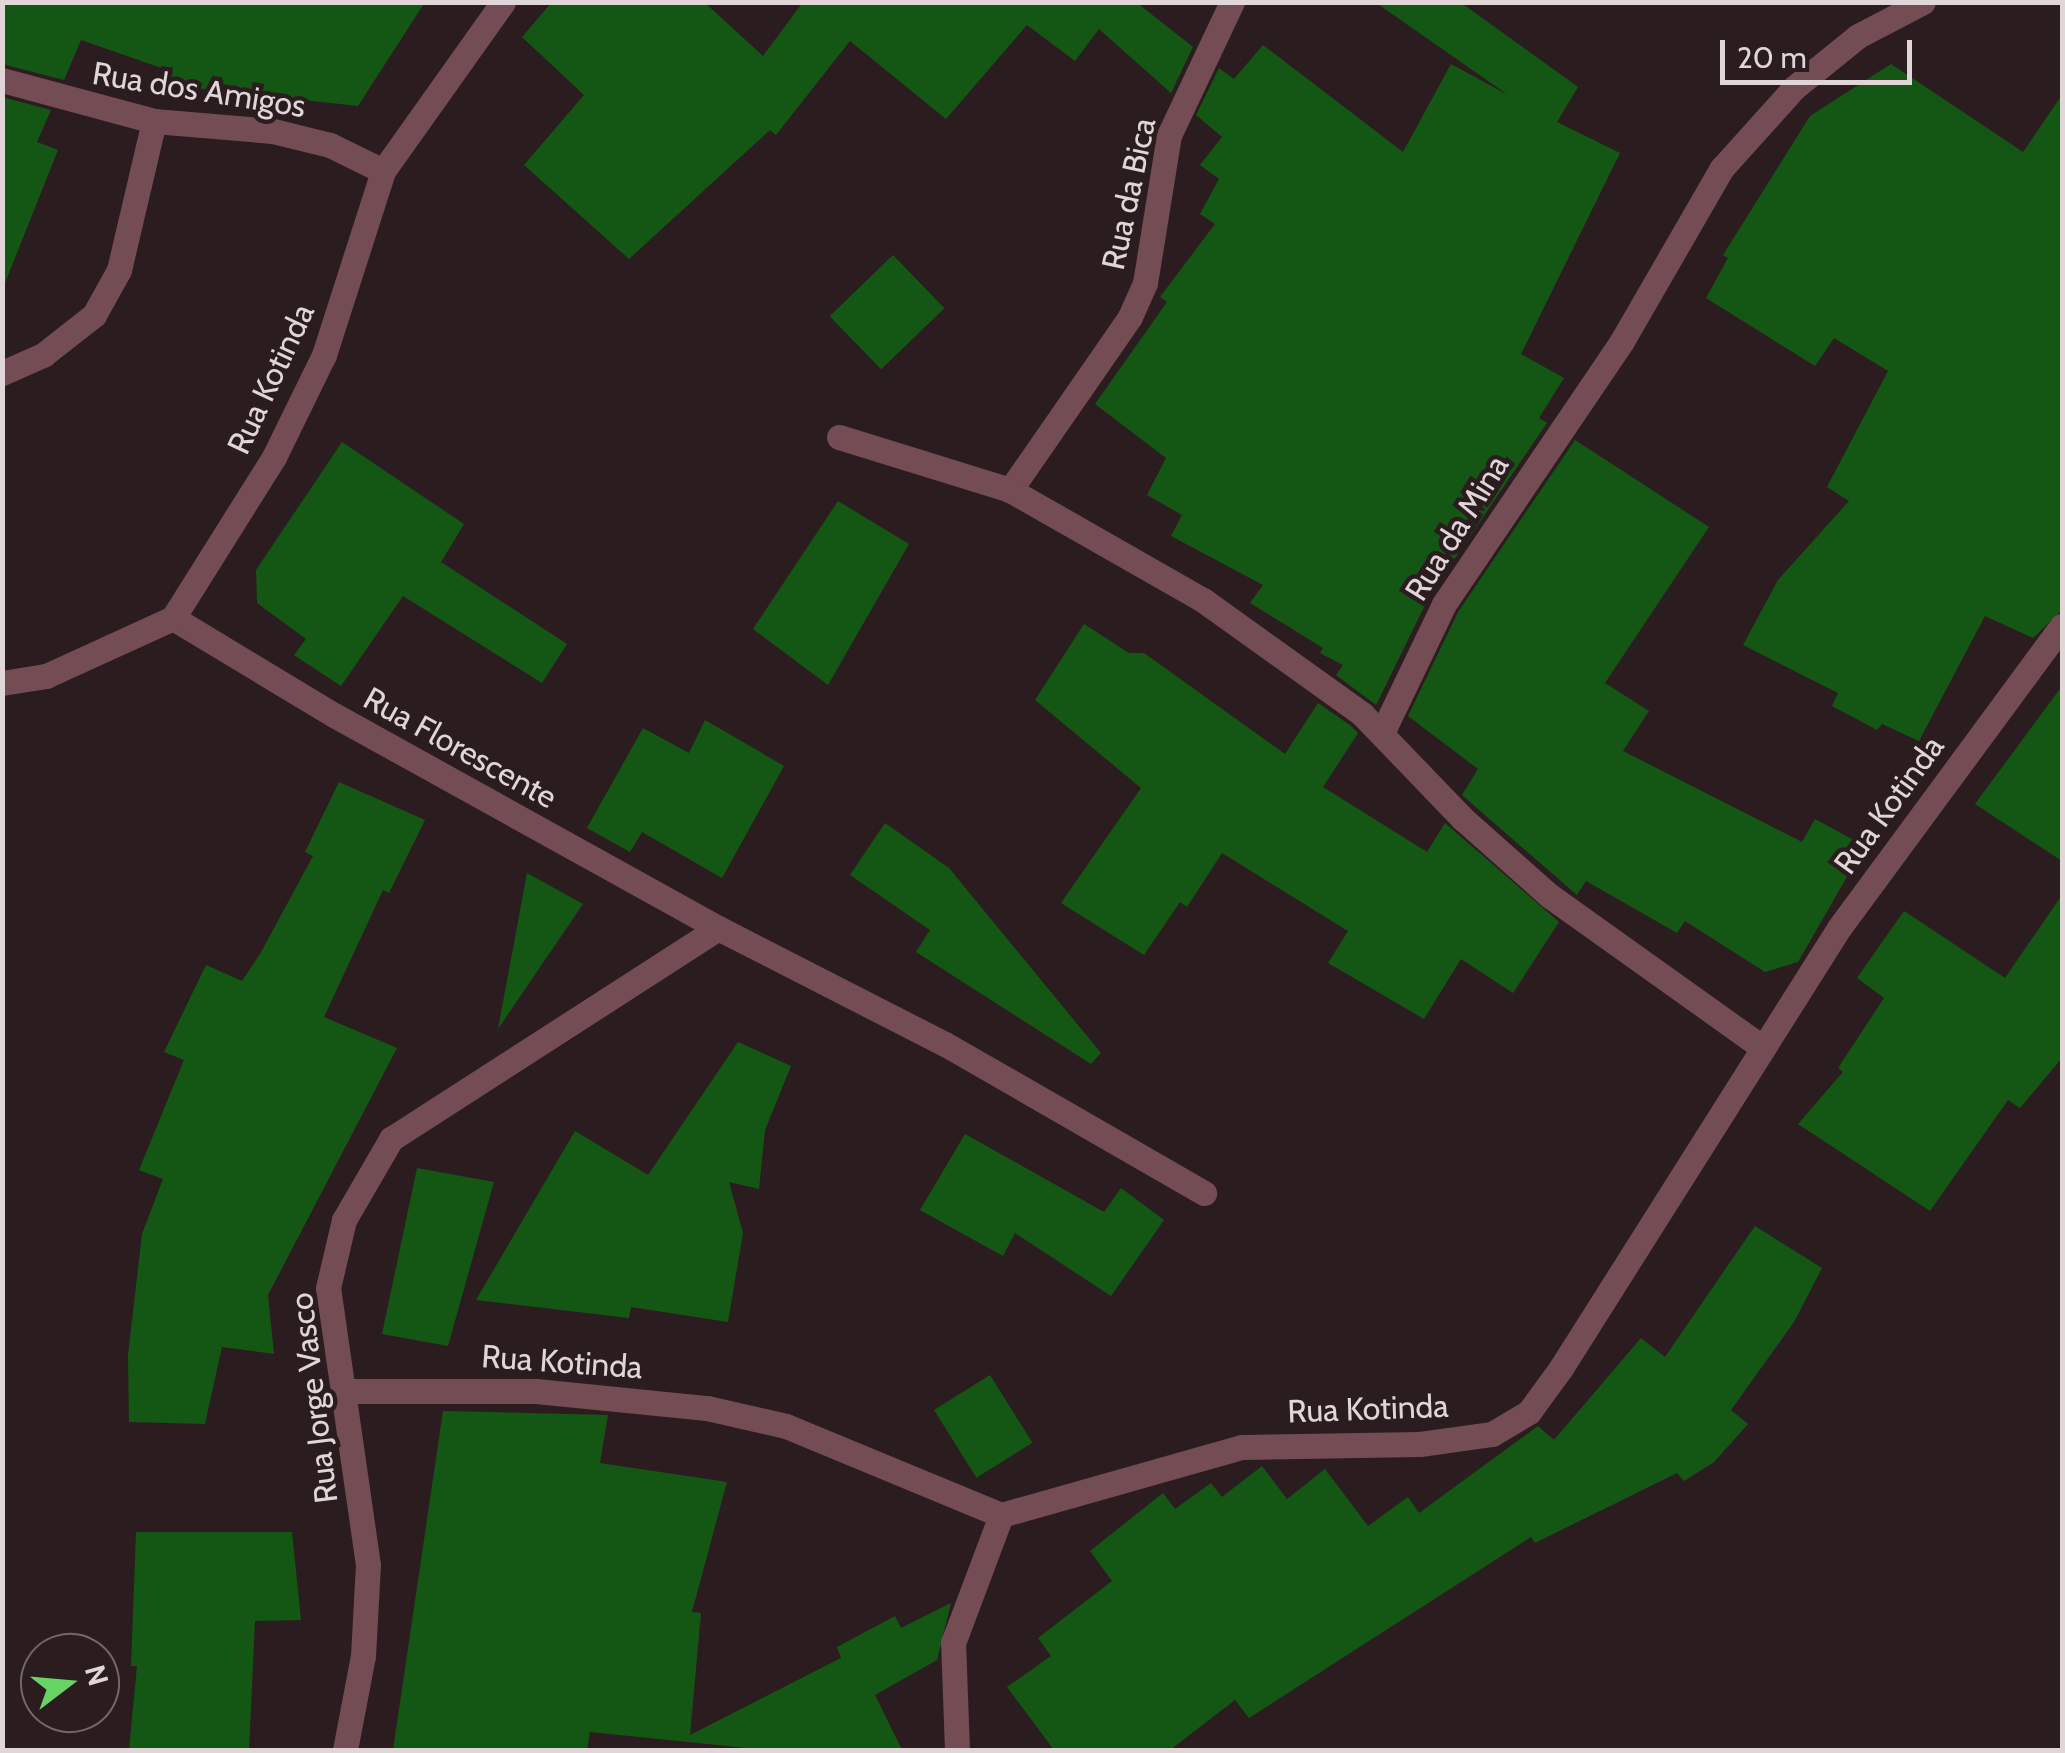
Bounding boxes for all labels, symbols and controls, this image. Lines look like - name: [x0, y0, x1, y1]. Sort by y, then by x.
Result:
- scale bar: [1725, 20, 1918, 82]
- text: 20 m: [1737, 39, 1807, 76]
- street label: Rua dos Amigos: [90, 54, 308, 126]
- street label: Rua da Bica: [1094, 115, 1164, 273]
- street label: Rua Kotinda: [220, 298, 322, 460]
- street label: Rua da Mina: [1397, 448, 1517, 608]
- street label: Rua Florescente: [357, 679, 563, 817]
- street label: Rua Kotinda: [1826, 729, 1952, 881]
- street label: Rua Jorge Vasco: [282, 1291, 346, 1505]
- street label: Rua Kotinda: [480, 1337, 644, 1387]
- street label: Rua Kotinda: [1287, 1387, 1449, 1431]
- north arrow: [20, 1633, 120, 1733]
- text: N: [78, 1661, 116, 1689]

